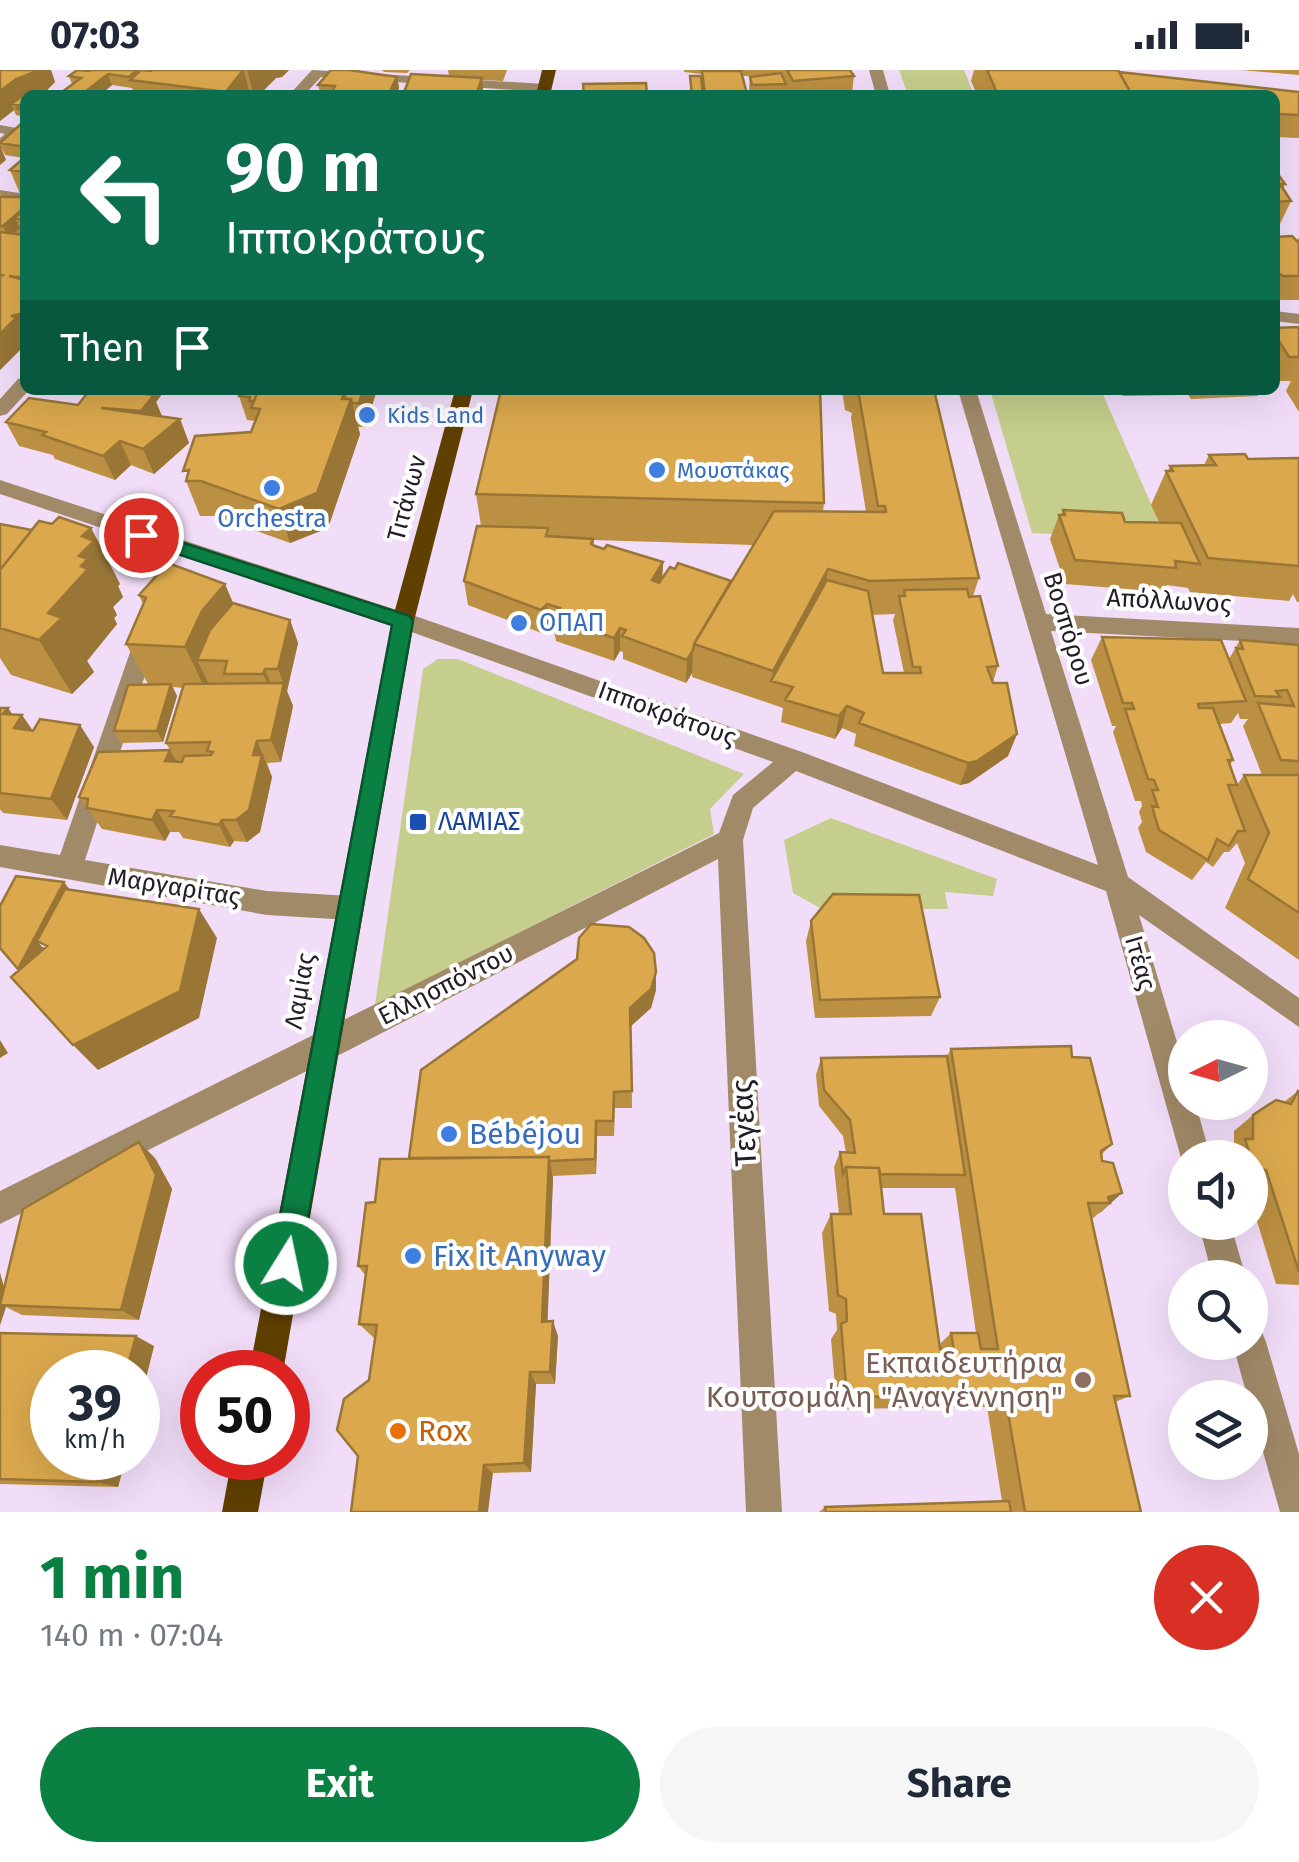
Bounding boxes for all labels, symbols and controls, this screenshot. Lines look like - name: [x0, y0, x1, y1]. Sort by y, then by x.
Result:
- text: 07:03: [50, 12, 140, 58]
- text: 90 m: [225, 126, 381, 210]
- icon: left: [60, 130, 190, 260]
- text: Ιπποκράτους: [225, 211, 486, 265]
- icon: arrive: [165, 320, 220, 375]
- text: Then: [60, 325, 145, 371]
- place label: Kids Land: [387, 402, 484, 429]
- marker: Kids Land: [356, 404, 378, 426]
- street label: Τιτάνων: [381, 452, 433, 544]
- place label: Μουστάκας: [677, 457, 790, 484]
- marker: Μουστάκας: [646, 459, 668, 481]
- marker: Orchestra: [261, 477, 283, 499]
- pin: [99, 493, 184, 578]
- place label: Orchestra: [217, 504, 327, 534]
- icon: arrive: [114, 508, 169, 563]
- street label: Βοσπόρου: [1037, 569, 1099, 689]
- street label: Απόλλωνος: [1106, 583, 1232, 619]
- place label: ΟΠΑΠ: [539, 608, 604, 638]
- marker: ΟΠΑΠ: [508, 612, 530, 634]
- street label: Ιπποκράτους: [594, 675, 740, 753]
- place label: ΛΑΜΙΑΣ: [438, 807, 520, 837]
- marker: ΛΑΜΙΑΣ: [407, 811, 429, 833]
- street label: Μαργαρίτας: [106, 862, 243, 912]
- street label: Ιτέας: [1118, 932, 1162, 994]
- street label: Ελλησπόντου: [373, 938, 519, 1032]
- street label: Λαμίας: [279, 950, 322, 1032]
- north arrow: [1168, 1020, 1268, 1120]
- map controls: [1168, 1020, 1268, 1480]
- street label: Τεγέας: [724, 1079, 764, 1167]
- place label: Bébéjou: [469, 1116, 581, 1152]
- marker: Bébéjou: [438, 1123, 460, 1145]
- button: sound: [1168, 1140, 1268, 1240]
- position arrow: [234, 1212, 338, 1316]
- place label: Fix it Anyway: [433, 1238, 606, 1274]
- marker: Fix it Anyway: [402, 1245, 424, 1267]
- button: search: [1168, 1260, 1268, 1360]
- place label: Εκπαιδευτήρια Κουτσομάλη "Αναγέννηση": [706, 1345, 1063, 1415]
- speed limit sign: 50: [180, 1350, 310, 1480]
- marker: Εκπαιδευτήρια Κουτσομάλη "Αναγέννηση": [1072, 1369, 1094, 1391]
- text: 39: [68, 1373, 122, 1433]
- button: layers: [1168, 1380, 1268, 1480]
- place label: Rox: [418, 1413, 468, 1449]
- marker: Rox: [387, 1420, 409, 1442]
- text: km/h: [64, 1425, 126, 1455]
- text: 1 min: [40, 1542, 184, 1614]
- button: close: [1154, 1545, 1259, 1650]
- text: 140 m · 07:04: [40, 1616, 223, 1654]
- button: Exit: [40, 1727, 640, 1842]
- button: Share: [660, 1727, 1259, 1842]

